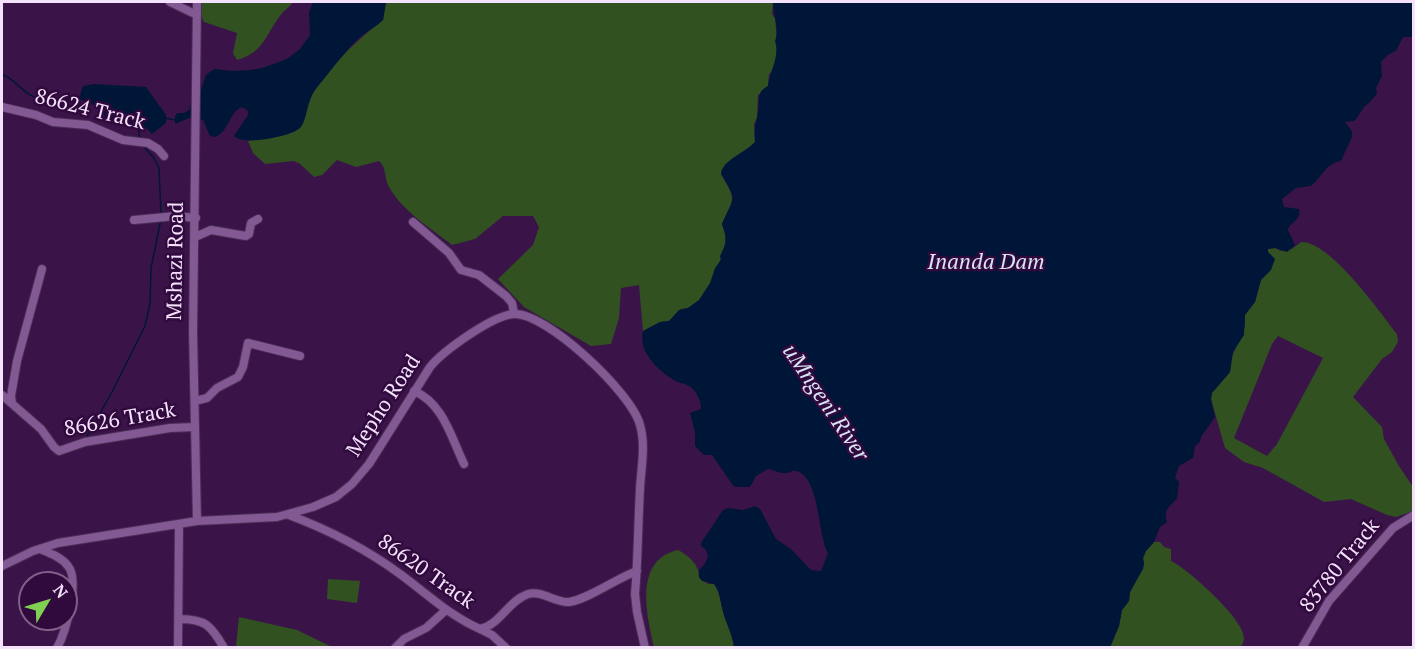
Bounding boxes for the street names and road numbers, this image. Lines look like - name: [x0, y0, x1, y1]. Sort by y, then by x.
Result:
- street label: 86624 Track: [32, 84, 148, 136]
- street label: Mshazi Road: [162, 201, 190, 321]
- street label: Mepho Road: [342, 350, 426, 462]
- street label: 86626 Track: [62, 398, 178, 442]
- street label: 83780 Track: [1295, 514, 1385, 618]
- street label: 86620 Track: [373, 529, 479, 615]

